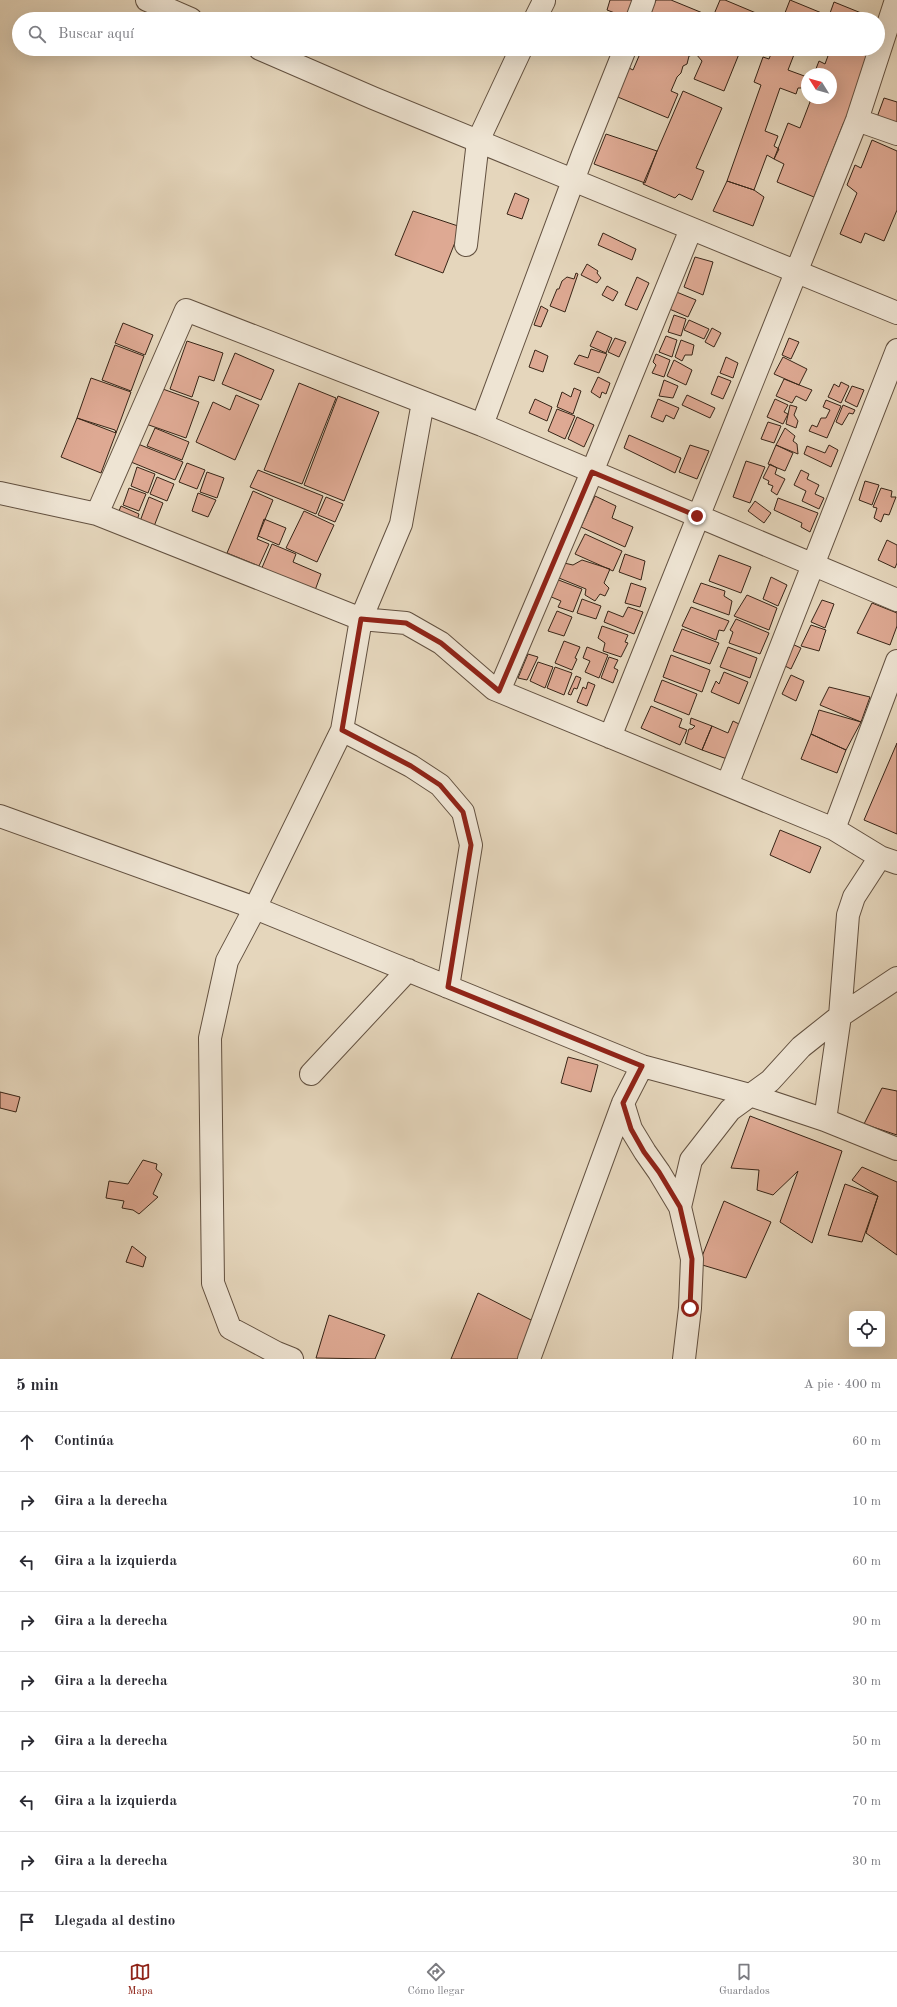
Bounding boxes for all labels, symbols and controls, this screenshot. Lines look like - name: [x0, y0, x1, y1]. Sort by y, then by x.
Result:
- search box: [12, 12, 885, 56]
- icon: search: [26, 23, 48, 45]
- text: Buscar aquí: [58, 27, 134, 42]
- north arrow: [801, 68, 837, 104]
- route end: [688, 507, 706, 525]
- route start: [681, 1299, 699, 1317]
- map controls: [849, 1311, 885, 1347]
- button: locate: [849, 1311, 885, 1347]
- text: 5 min: [16, 1377, 59, 1394]
- text: A pie · 400 m: [804, 1378, 881, 1391]
- icon: ahead: [16, 1431, 38, 1453]
- text: Continúa: [54, 1434, 114, 1449]
- text: 60 m: [852, 1435, 881, 1448]
- icon: right: [16, 1491, 38, 1513]
- text: Gira a la derecha: [54, 1494, 168, 1509]
- text: 10 m: [852, 1495, 881, 1508]
- icon: left: [16, 1551, 38, 1573]
- text: Gira a la izquierda: [54, 1554, 177, 1569]
- text: 60 m: [852, 1555, 881, 1568]
- icon: right: [16, 1611, 38, 1633]
- text: Gira a la derecha: [54, 1614, 168, 1629]
- text: 90 m: [852, 1615, 881, 1628]
- icon: right: [16, 1671, 38, 1693]
- text: Gira a la derecha: [54, 1674, 168, 1689]
- text: 30 m: [852, 1675, 881, 1688]
- icon: right: [16, 1731, 38, 1753]
- text: Gira a la derecha: [54, 1734, 168, 1749]
- text: 50 m: [852, 1735, 881, 1748]
- icon: left: [16, 1791, 38, 1813]
- text: Gira a la izquierda: [54, 1794, 177, 1809]
- text: 70 m: [852, 1795, 881, 1808]
- icon: right: [16, 1851, 38, 1873]
- text: Gira a la derecha: [54, 1854, 168, 1869]
- text: 30 m: [852, 1855, 881, 1868]
- icon: arrive: [16, 1911, 38, 1933]
- text: Llegada al destino: [54, 1914, 175, 1929]
- tab: Mapa: [127, 1961, 153, 1999]
- tab: Cómo llegar: [407, 1961, 464, 1999]
- tab: Guardados: [719, 1961, 770, 1999]

